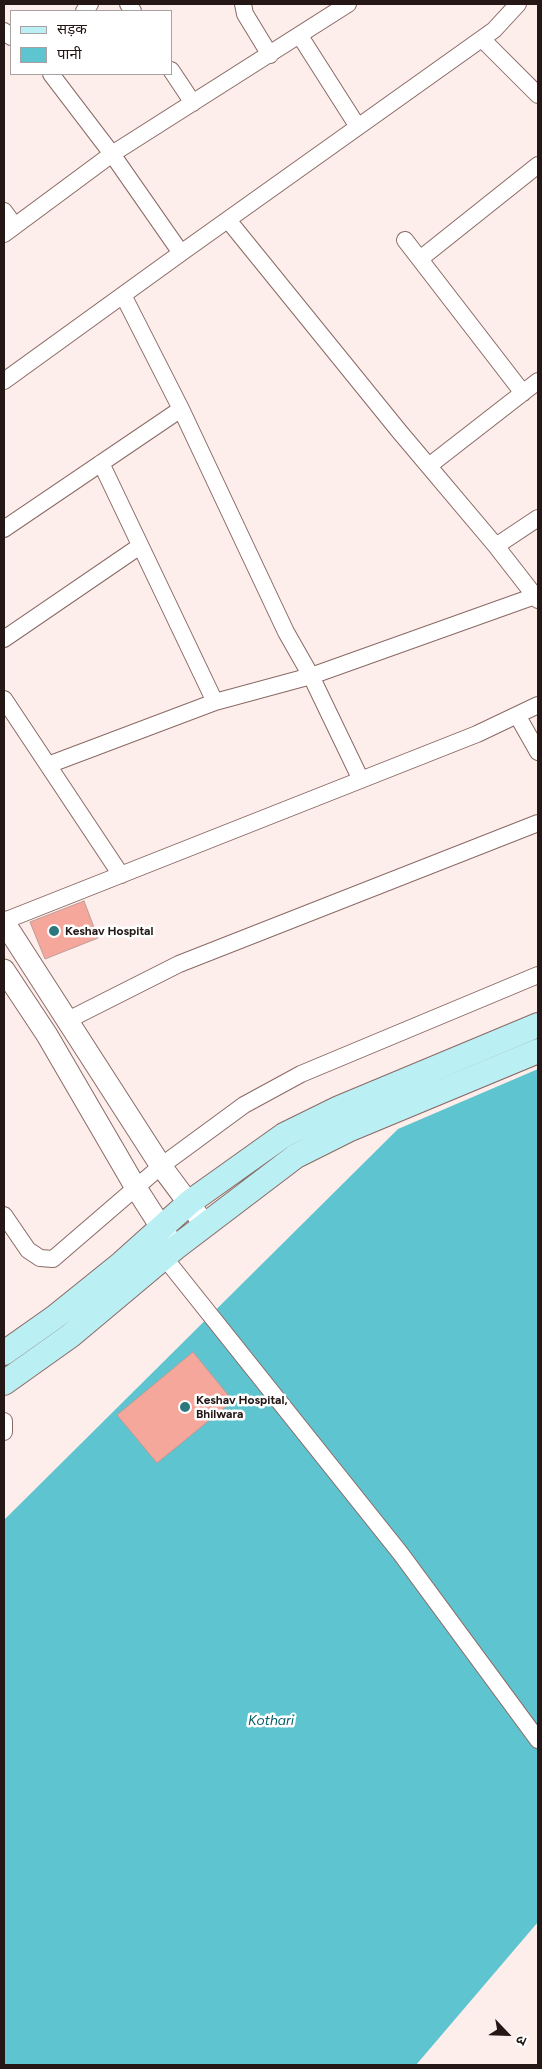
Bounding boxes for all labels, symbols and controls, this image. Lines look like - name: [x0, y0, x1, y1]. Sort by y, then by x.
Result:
- legend: [10, 10, 172, 75]
- text: सड़क: [57, 20, 87, 38]
- text: पानी: [57, 45, 82, 63]
- marker: Keshav Hospital: [47, 924, 61, 938]
- place label: Keshav Hospital: [65, 924, 153, 938]
- place label: Keshav Hospital, Bhilwara: [196, 1393, 288, 1421]
- marker: Keshav Hospital, Bhilwara: [178, 1400, 192, 1414]
- water label: Kothari: [248, 1713, 294, 1729]
- north arrow: [482, 2009, 532, 2059]
- text: उ: [512, 2033, 531, 2048]

